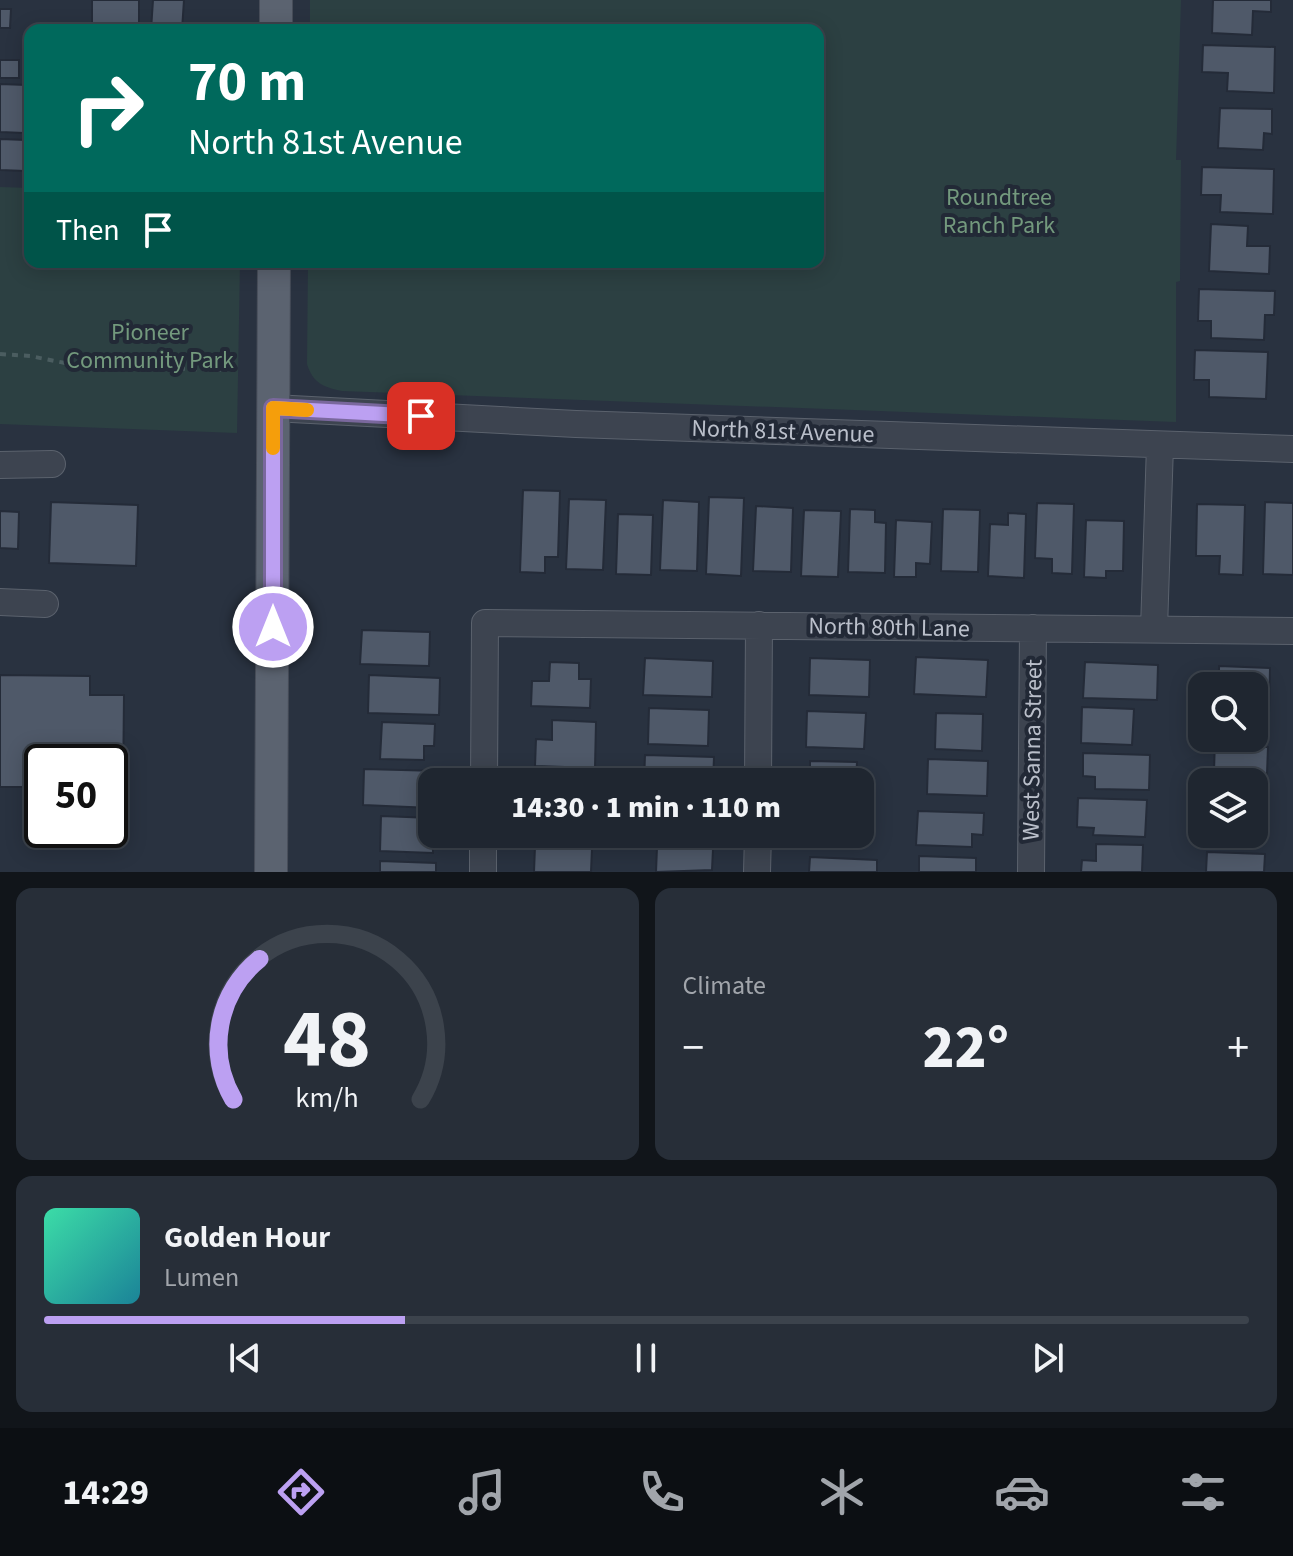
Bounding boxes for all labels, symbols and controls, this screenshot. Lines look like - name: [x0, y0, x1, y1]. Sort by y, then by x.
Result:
- text: 70 m: [188, 43, 306, 122]
- icon: right: [56, 56, 160, 160]
- text: North 81st Avenue: [188, 117, 463, 168]
- park label: Roundtree Ranch Park: [943, 180, 1055, 243]
- icon: arrive: [136, 208, 180, 252]
- text: Then: [56, 209, 120, 252]
- park label: Pioneer Community Park: [66, 315, 234, 378]
- pin: [387, 382, 455, 450]
- icon: arrive: [399, 394, 443, 438]
- street label: North 81st Avenue: [691, 411, 875, 452]
- position arrow: [231, 585, 315, 669]
- street label: North 80th Lane: [808, 609, 970, 646]
- street label: West Sanna Street: [1013, 659, 1052, 841]
- map controls: [1188, 672, 1268, 848]
- button: search: [1188, 672, 1268, 752]
- speed limit sign: 50: [24, 744, 128, 848]
- button: layers: [1188, 768, 1268, 848]
- text: 14:30 · 1 min · 110 m: [511, 786, 781, 829]
- text: Climate: [683, 967, 766, 1004]
- text: 48: [283, 981, 371, 1099]
- text: 22°: [923, 1006, 1009, 1091]
- text: −: [683, 1017, 704, 1080]
- text: +: [1227, 1017, 1249, 1080]
- text: km/h: [296, 1078, 359, 1118]
- text: Golden Hour: [164, 1216, 330, 1259]
- text: Lumen: [164, 1259, 239, 1296]
- icon: previous: [223, 1336, 267, 1380]
- icon: pause: [624, 1336, 668, 1380]
- icon: next: [1026, 1336, 1070, 1380]
- icon: directions: [273, 1464, 329, 1520]
- icon: music: [454, 1464, 510, 1520]
- icon: phone: [634, 1464, 690, 1520]
- icon: climate: [814, 1464, 870, 1520]
- icon: car: [994, 1464, 1050, 1520]
- icon: filters: [1175, 1464, 1231, 1520]
- text: 14:29: [62, 1467, 149, 1518]

